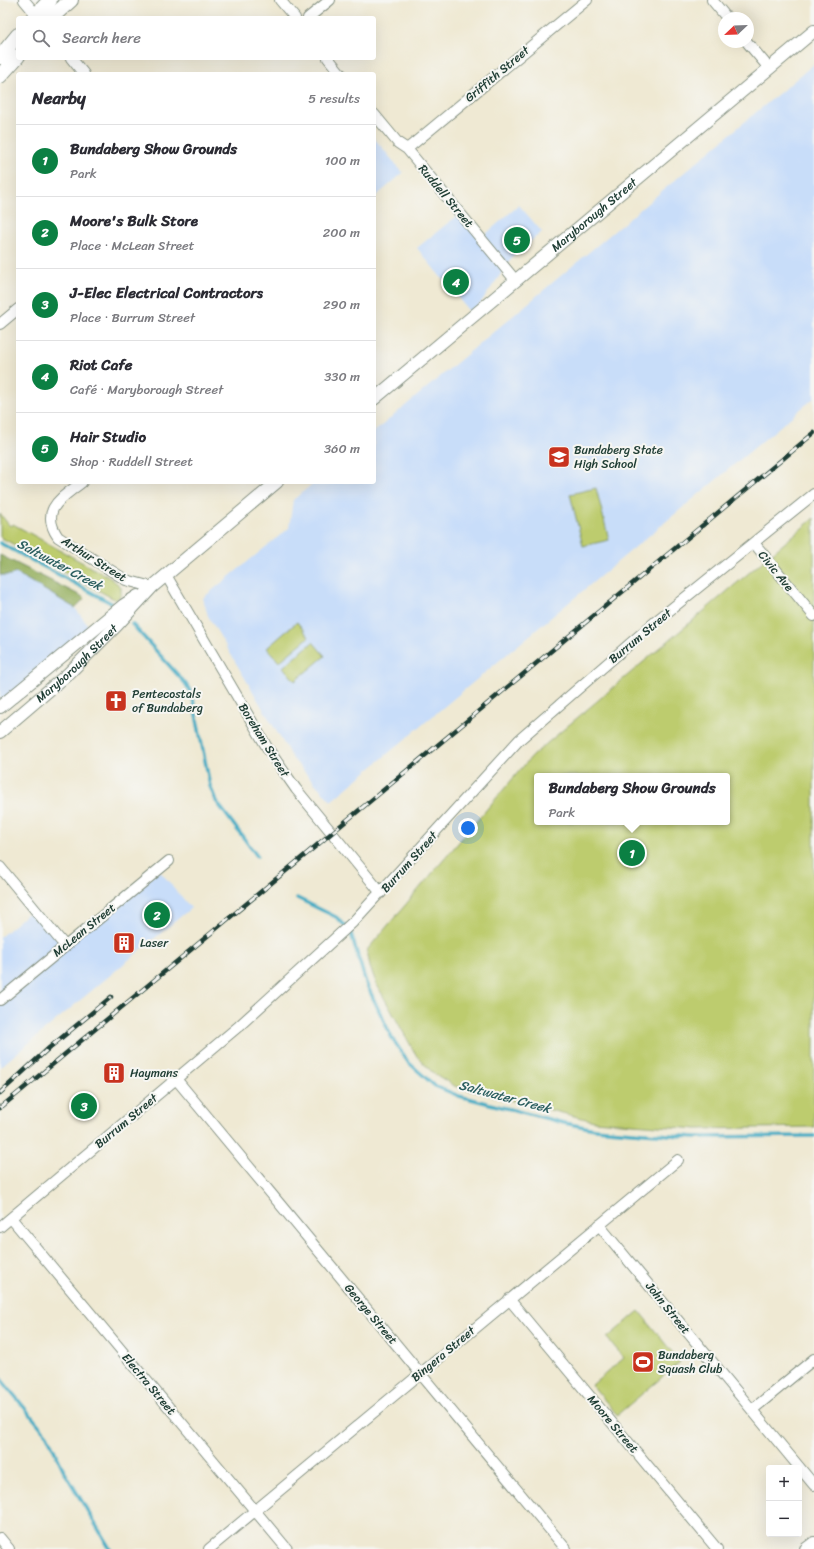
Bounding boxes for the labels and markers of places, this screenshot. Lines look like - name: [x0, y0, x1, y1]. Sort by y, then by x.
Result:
- pin: 5: [504, 225, 530, 255]
- pin: 4: [443, 267, 469, 297]
- place label: Bundaberg State High School: [574, 439, 663, 475]
- school or university icon: Bundaberg State High School: [546, 444, 572, 470]
- place label: Pentecostals of Bundaberg: [132, 683, 203, 719]
- church icon: Pentecostals of Bundaberg: [103, 688, 129, 714]
- pin: 1: [619, 838, 645, 868]
- pin: 2: [144, 900, 170, 930]
- building icon: Laser: [111, 930, 137, 956]
- place label: Laser: [140, 932, 169, 954]
- building icon: Haymans: [101, 1060, 127, 1086]
- place label: Haymans: [130, 1062, 179, 1084]
- pin: 3: [71, 1091, 97, 1121]
- place label: Bundaberg Squash Club: [658, 1344, 723, 1380]
- sports icon: Bundaberg Squash Club: [630, 1349, 656, 1375]

